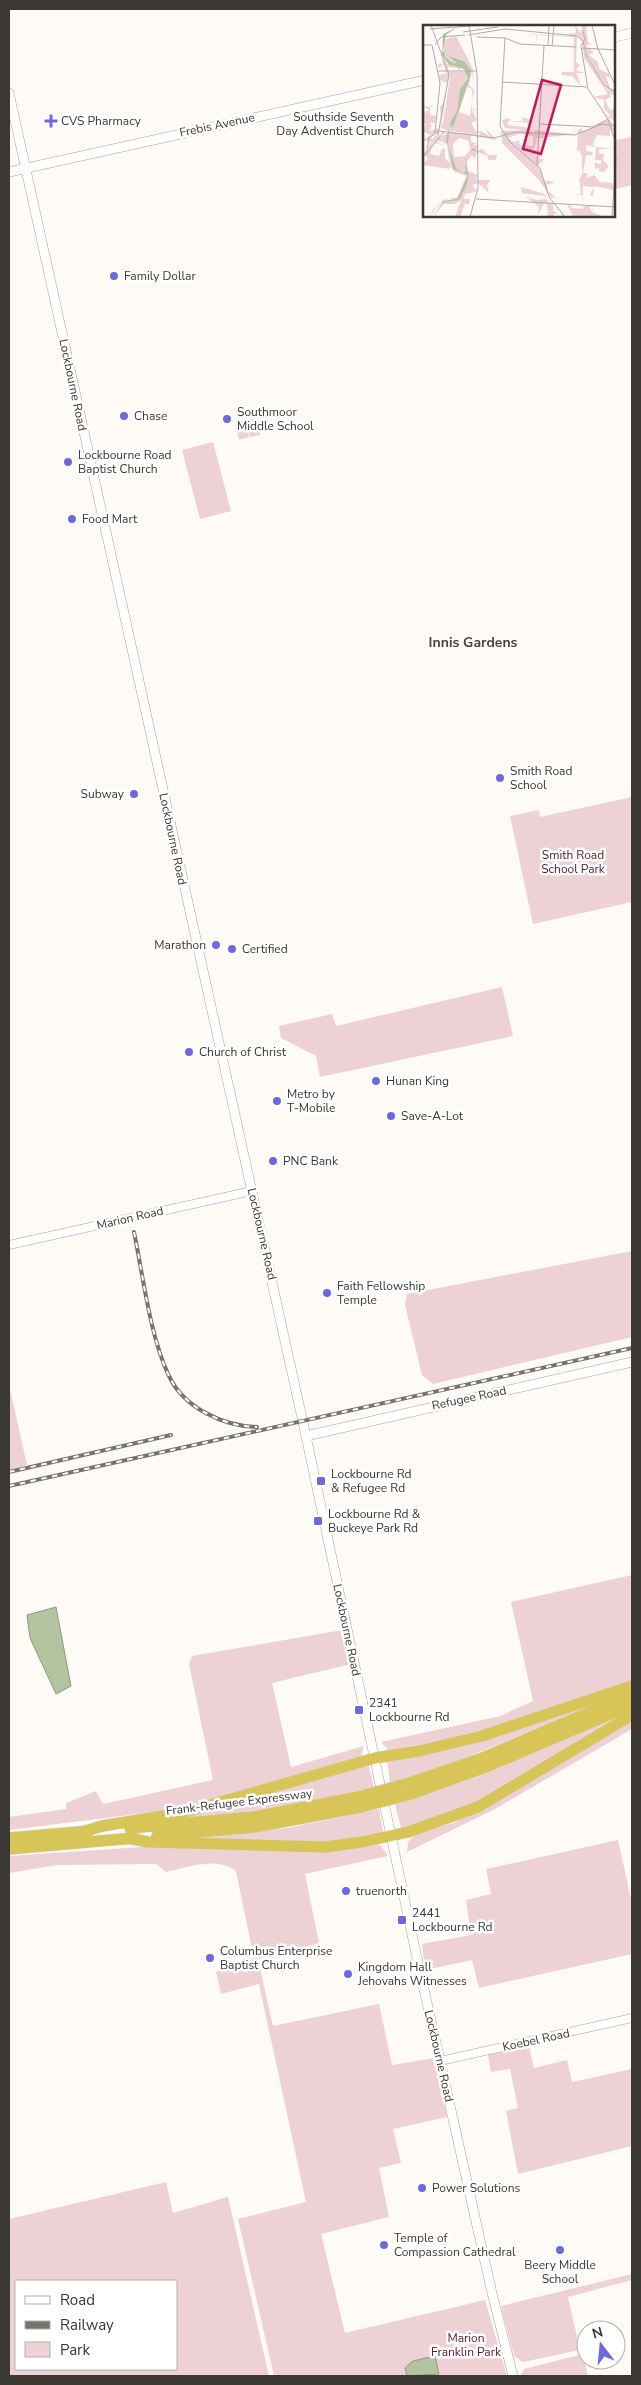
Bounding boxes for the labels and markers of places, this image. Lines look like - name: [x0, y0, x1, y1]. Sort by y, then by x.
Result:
- place label: Southside Seventh Day Adventist Church: [276, 109, 394, 139]
- place label: CVS Pharmacy: [61, 113, 142, 129]
- marker: CVS Pharmacy: [45, 115, 57, 127]
- marker: Southside Seventh Day Adventist Church: [398, 118, 410, 130]
- place label: Family Dollar: [124, 268, 196, 284]
- marker: Family Dollar: [108, 270, 120, 282]
- place label: Southmoor Middle School: [237, 404, 314, 434]
- place label: Chase: [134, 408, 167, 424]
- marker: Chase: [118, 410, 130, 422]
- marker: Southmoor Middle School: [221, 413, 233, 425]
- place label: Lockbourne Road Baptist Church: [78, 447, 172, 477]
- marker: Lockbourne Road Baptist Church: [62, 456, 74, 468]
- place label: Food Mart: [82, 511, 138, 527]
- marker: Food Mart: [66, 513, 78, 525]
- place label: Smith Road School: [510, 763, 572, 793]
- marker: Smith Road School: [494, 772, 506, 784]
- place label: Subway: [81, 786, 125, 802]
- marker: Subway: [128, 788, 140, 800]
- place label: Marathon: [154, 937, 206, 953]
- marker: Marathon: [210, 939, 222, 951]
- place label: Certified: [242, 941, 288, 957]
- marker: Certified: [226, 943, 238, 955]
- place label: Church of Christ: [199, 1044, 287, 1060]
- marker: Church of Christ: [183, 1046, 195, 1058]
- place label: Hunan King: [386, 1073, 449, 1089]
- marker: Hunan King: [370, 1075, 382, 1087]
- place label: Metro by T-Mobile: [287, 1086, 336, 1116]
- marker: Metro by T-Mobile: [271, 1095, 283, 1107]
- place label: Save-A-Lot: [401, 1108, 464, 1124]
- marker: Save-A-Lot: [385, 1110, 397, 1122]
- place label: PNC Bank: [283, 1153, 339, 1169]
- marker: PNC Bank: [267, 1155, 279, 1167]
- place label: Faith Fellowship Temple: [337, 1278, 425, 1308]
- marker: Faith Fellowship Temple: [321, 1287, 333, 1299]
- place label: Lockbourne Rd & Refugee Rd: [331, 1466, 412, 1496]
- marker: Lockbourne Rd & Refugee Rd: [315, 1475, 327, 1487]
- place label: Lockbourne Rd & Buckeye Park Rd: [328, 1506, 421, 1536]
- marker: Lockbourne Rd & Buckeye Park Rd: [312, 1515, 324, 1527]
- place label: 2341 Lockbourne Rd: [369, 1695, 450, 1725]
- marker: 2341 Lockbourne Rd: [353, 1704, 365, 1716]
- place label: truenorth: [356, 1883, 407, 1899]
- marker: truenorth: [340, 1885, 352, 1897]
- place label: 2441 Lockbourne Rd: [412, 1905, 493, 1935]
- marker: 2441 Lockbourne Rd: [396, 1914, 408, 1926]
- place label: Columbus Enterprise Baptist Church: [220, 1943, 332, 1973]
- marker: Columbus Enterprise Baptist Church: [204, 1952, 216, 1964]
- place label: Kingdom Hall Jehovahs Witnesses: [357, 1959, 467, 1989]
- marker: Kingdom Hall Jehovahs Witnesses: [342, 1968, 354, 1980]
- place label: Power Solutions: [432, 2180, 520, 2196]
- marker: Power Solutions: [416, 2182, 428, 2194]
- place label: Temple of Compassion Cathedral: [394, 2230, 516, 2260]
- marker: Temple of Compassion Cathedral: [378, 2239, 390, 2251]
- marker: Beery Middle School: [554, 2244, 566, 2256]
- place label: Beery Middle School: [524, 2257, 596, 2287]

